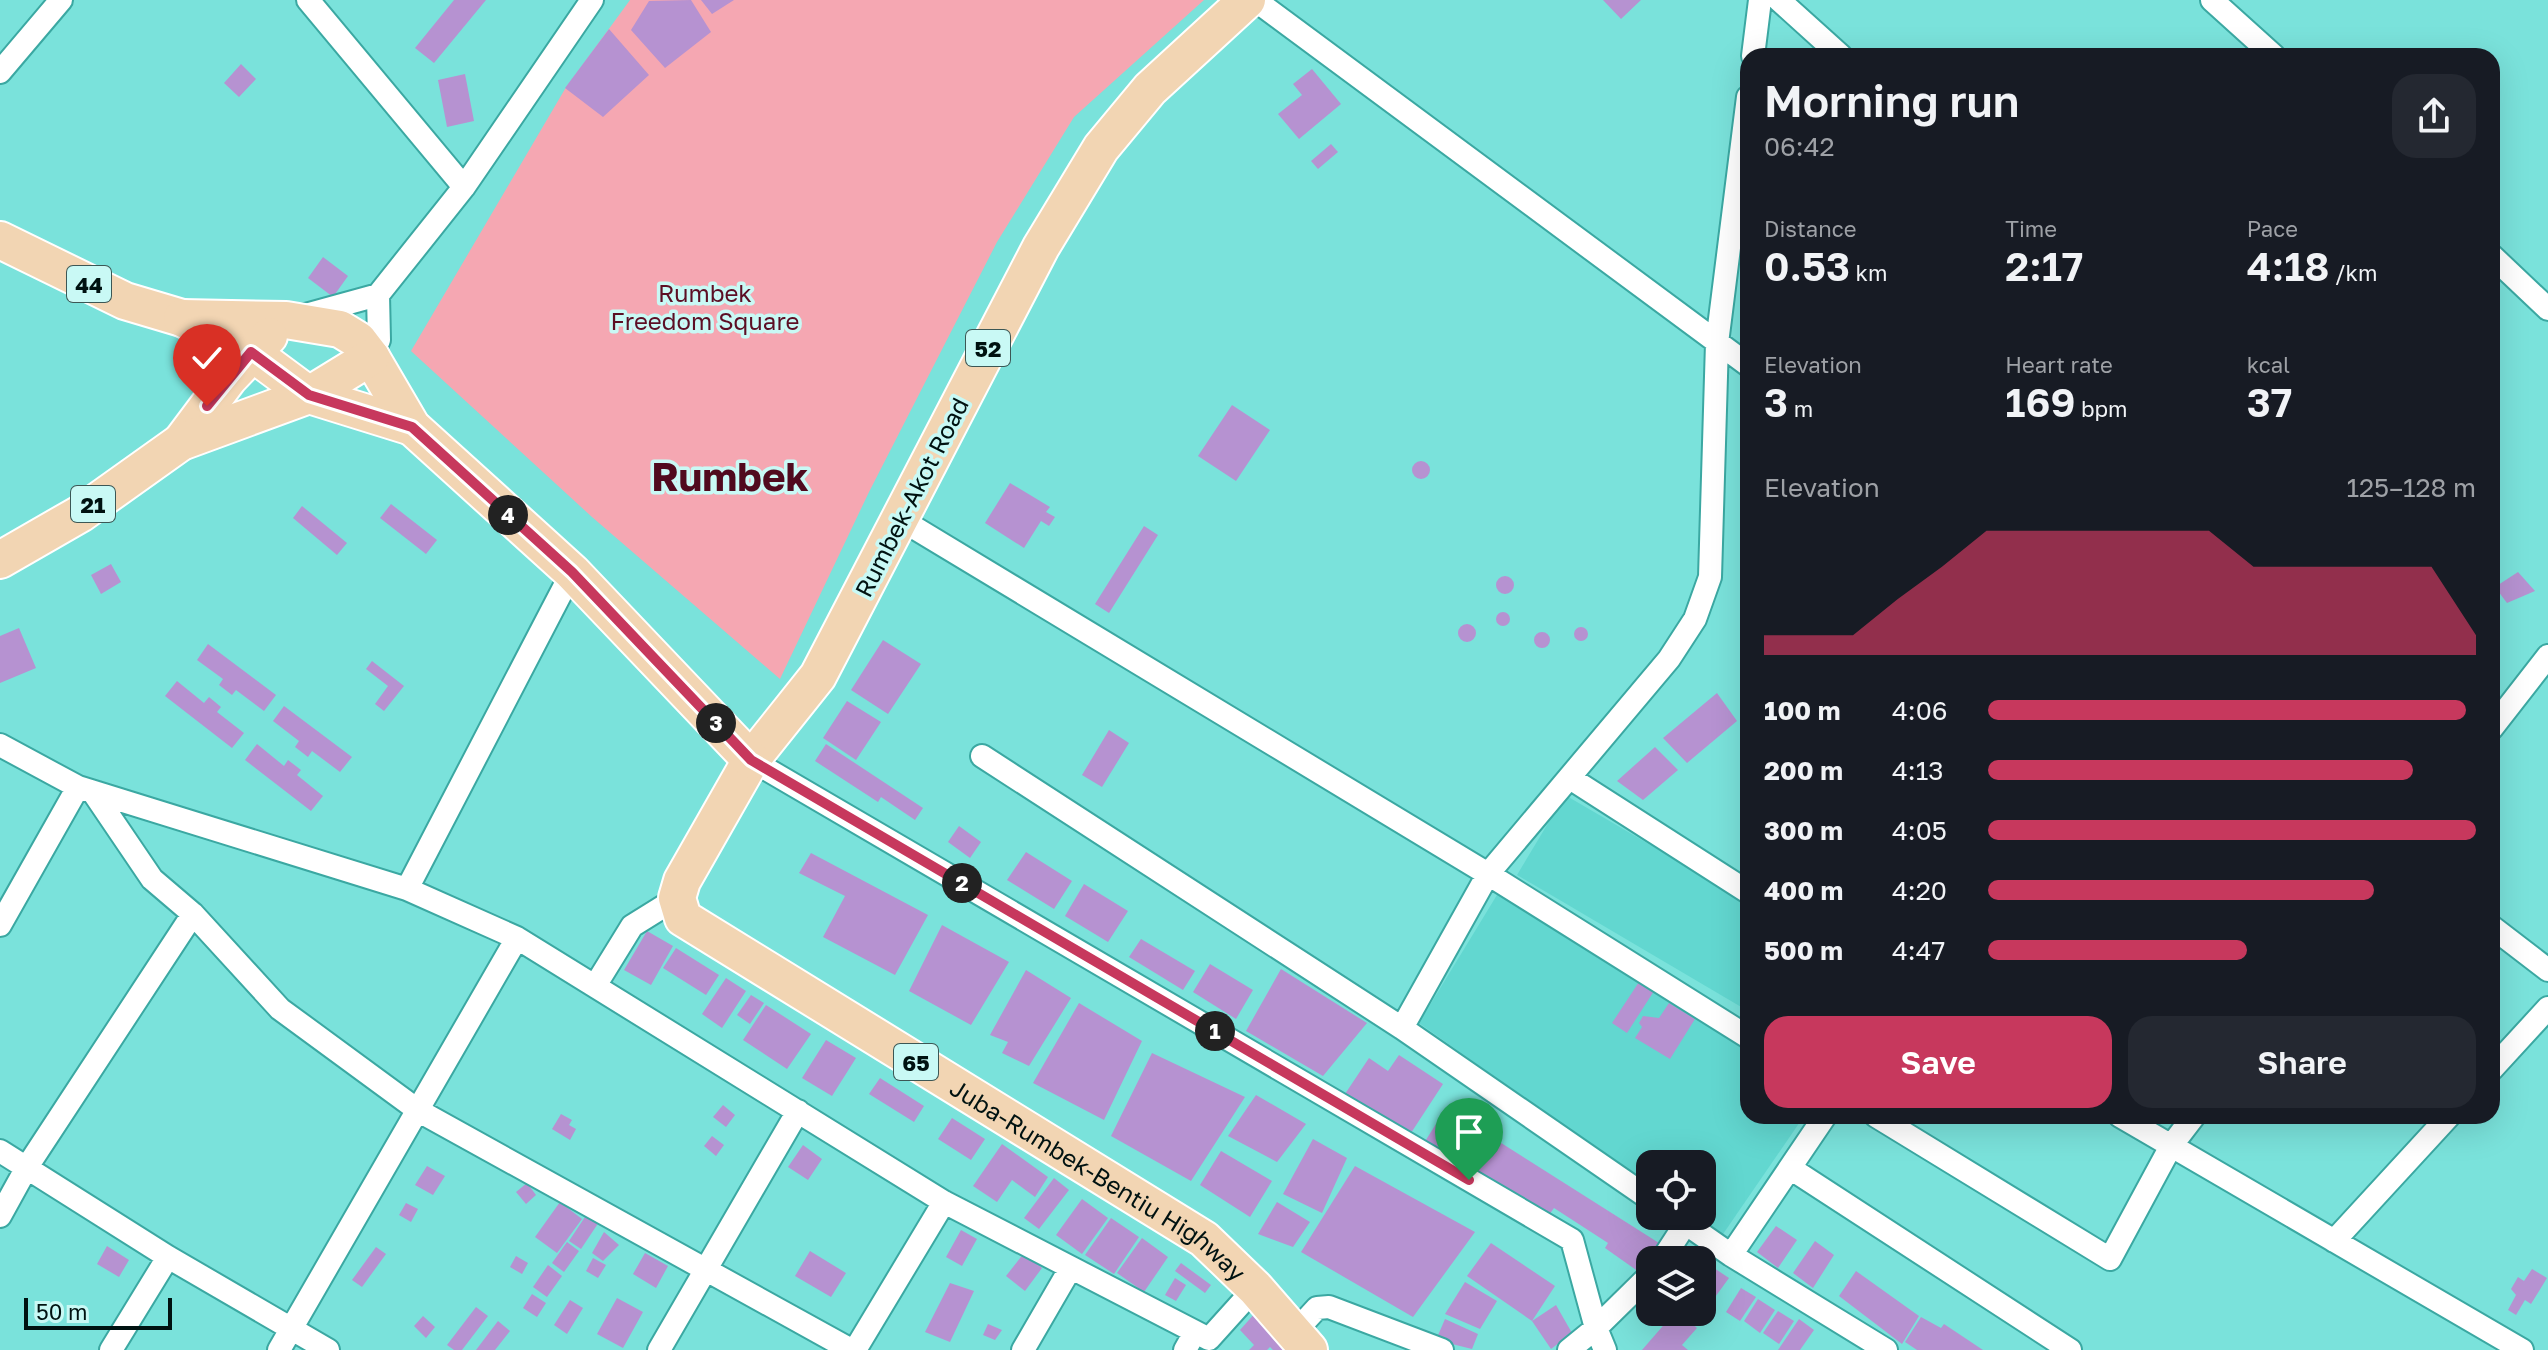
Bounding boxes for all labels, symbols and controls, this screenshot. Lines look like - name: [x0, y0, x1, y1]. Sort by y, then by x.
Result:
- text: Morning run: [1764, 74, 2019, 127]
- button: share: [2392, 74, 2476, 158]
- text: 06:42: [1764, 131, 1835, 162]
- text: Distance: [1764, 215, 1856, 242]
- text: Time: [2005, 215, 2057, 242]
- text: Pace: [2247, 215, 2298, 242]
- text: 0.53: [1764, 242, 1850, 290]
- text: 2:17: [2005, 242, 2083, 290]
- text: 4:18: [2247, 242, 2330, 290]
- text: km: [1850, 259, 1888, 286]
- text: /km: [2330, 259, 2377, 286]
- road number: 44: [67, 266, 111, 302]
- park label: Rumbek Freedom Square: [611, 278, 799, 335]
- pin: [173, 324, 241, 406]
- road number: 52: [966, 330, 1010, 366]
- icon: check: [185, 336, 229, 380]
- text: Elevation: [1764, 351, 1862, 378]
- text: Heart rate: [2005, 351, 2113, 378]
- text: kcal: [2247, 351, 2290, 378]
- text: 3: [1764, 378, 1788, 426]
- text: 169: [2005, 378, 2075, 426]
- text: 37: [2247, 378, 2292, 426]
- street label: Rumbek-Akot Road: [848, 392, 974, 602]
- text: m: [1788, 395, 1813, 422]
- text: bpm: [2075, 395, 2127, 422]
- district label: Rumbek: [651, 452, 809, 500]
- text: Elevation: [1764, 472, 1880, 503]
- text: 125–128 m: [2346, 472, 2476, 503]
- road number: 21: [71, 486, 115, 522]
- pin: 4: [488, 495, 528, 535]
- text: 4: [501, 501, 515, 528]
- text: 100 m: [1764, 695, 1840, 726]
- text: 4:06: [1892, 695, 1948, 726]
- pin: 3: [696, 703, 736, 743]
- text: 3: [709, 709, 723, 736]
- text: 200 m: [1764, 755, 1843, 786]
- text: 4:13: [1892, 755, 1943, 786]
- text: 300 m: [1764, 815, 1843, 846]
- text: 4:05: [1892, 815, 1947, 846]
- pin: 2: [942, 863, 982, 903]
- text: 2: [955, 869, 969, 896]
- text: 400 m: [1764, 875, 1843, 906]
- text: 4:20: [1892, 875, 1947, 906]
- text: 500 m: [1764, 935, 1843, 966]
- text: 4:47: [1892, 935, 1945, 966]
- pin: 1: [1195, 1011, 1235, 1051]
- button: Save: [1764, 1016, 2112, 1108]
- button: Share: [2128, 1016, 2476, 1108]
- text: 1: [1209, 1017, 1221, 1044]
- road number: 65: [894, 1044, 938, 1080]
- street label: Juba-Rumbek-Bentiu Highway: [945, 1072, 1252, 1286]
- pin: [1435, 1098, 1503, 1180]
- icon: arrive: [1447, 1110, 1491, 1154]
- map controls: [1636, 1150, 1716, 1326]
- button: locate: [1636, 1150, 1716, 1230]
- button: layers: [1636, 1246, 1716, 1326]
- scale bar: [24, 1294, 172, 1330]
- text: 50 m: [36, 1298, 87, 1325]

